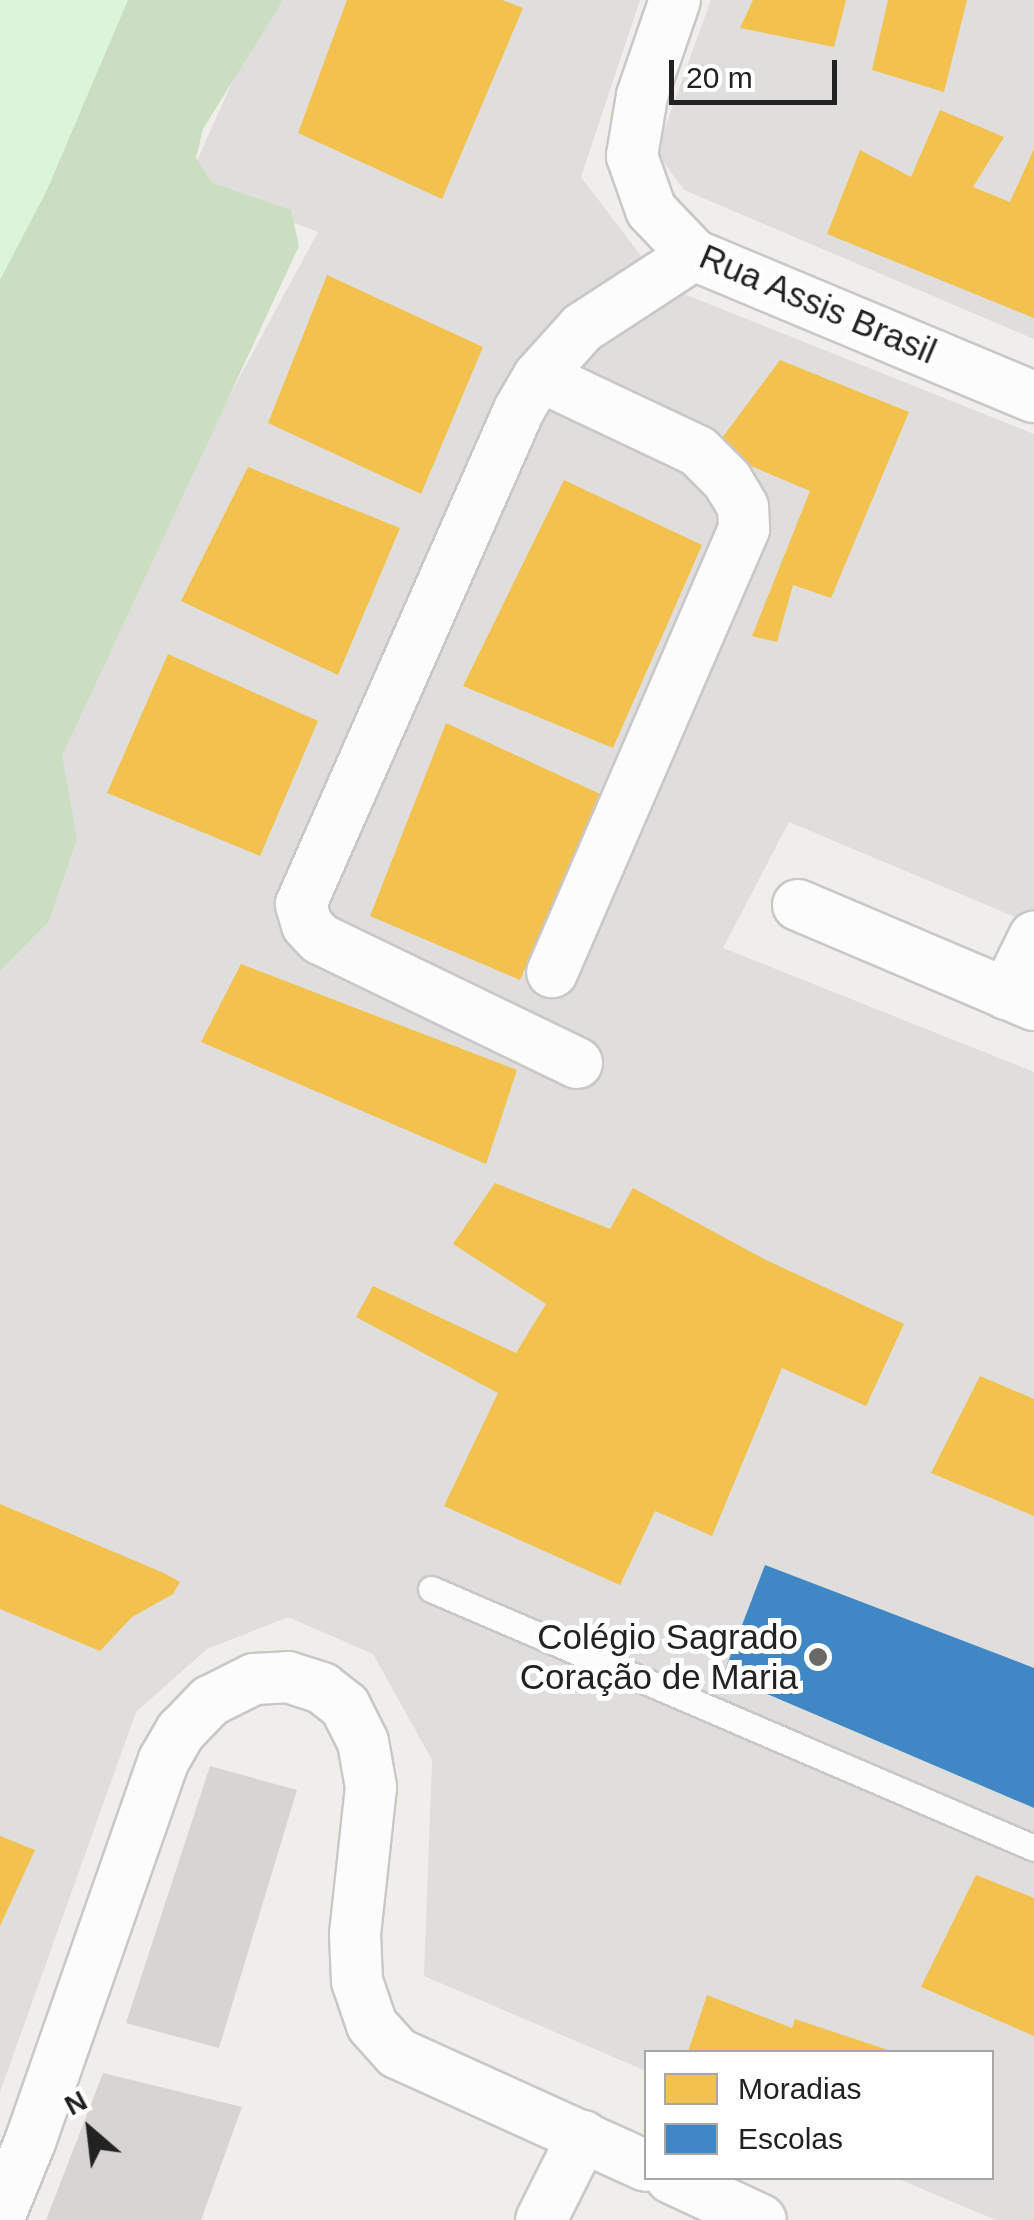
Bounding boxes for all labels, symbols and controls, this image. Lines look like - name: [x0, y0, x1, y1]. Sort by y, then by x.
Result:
- scale bar: [674, 40, 842, 102]
- text: 20 m: [686, 61, 753, 94]
- street label: Rua Assis Brasil: [693, 235, 943, 373]
- place label: Colégio Sagrado Coração de Maria: [520, 1616, 798, 1698]
- marker: Colégio Sagrado Coração de Maria: [807, 1646, 829, 1668]
- legend: [644, 2050, 994, 2180]
- text: Moradias: [738, 2072, 861, 2105]
- north arrow: [40, 2080, 140, 2180]
- text: N: [59, 2085, 92, 2122]
- text: Escolas: [738, 2122, 843, 2155]

